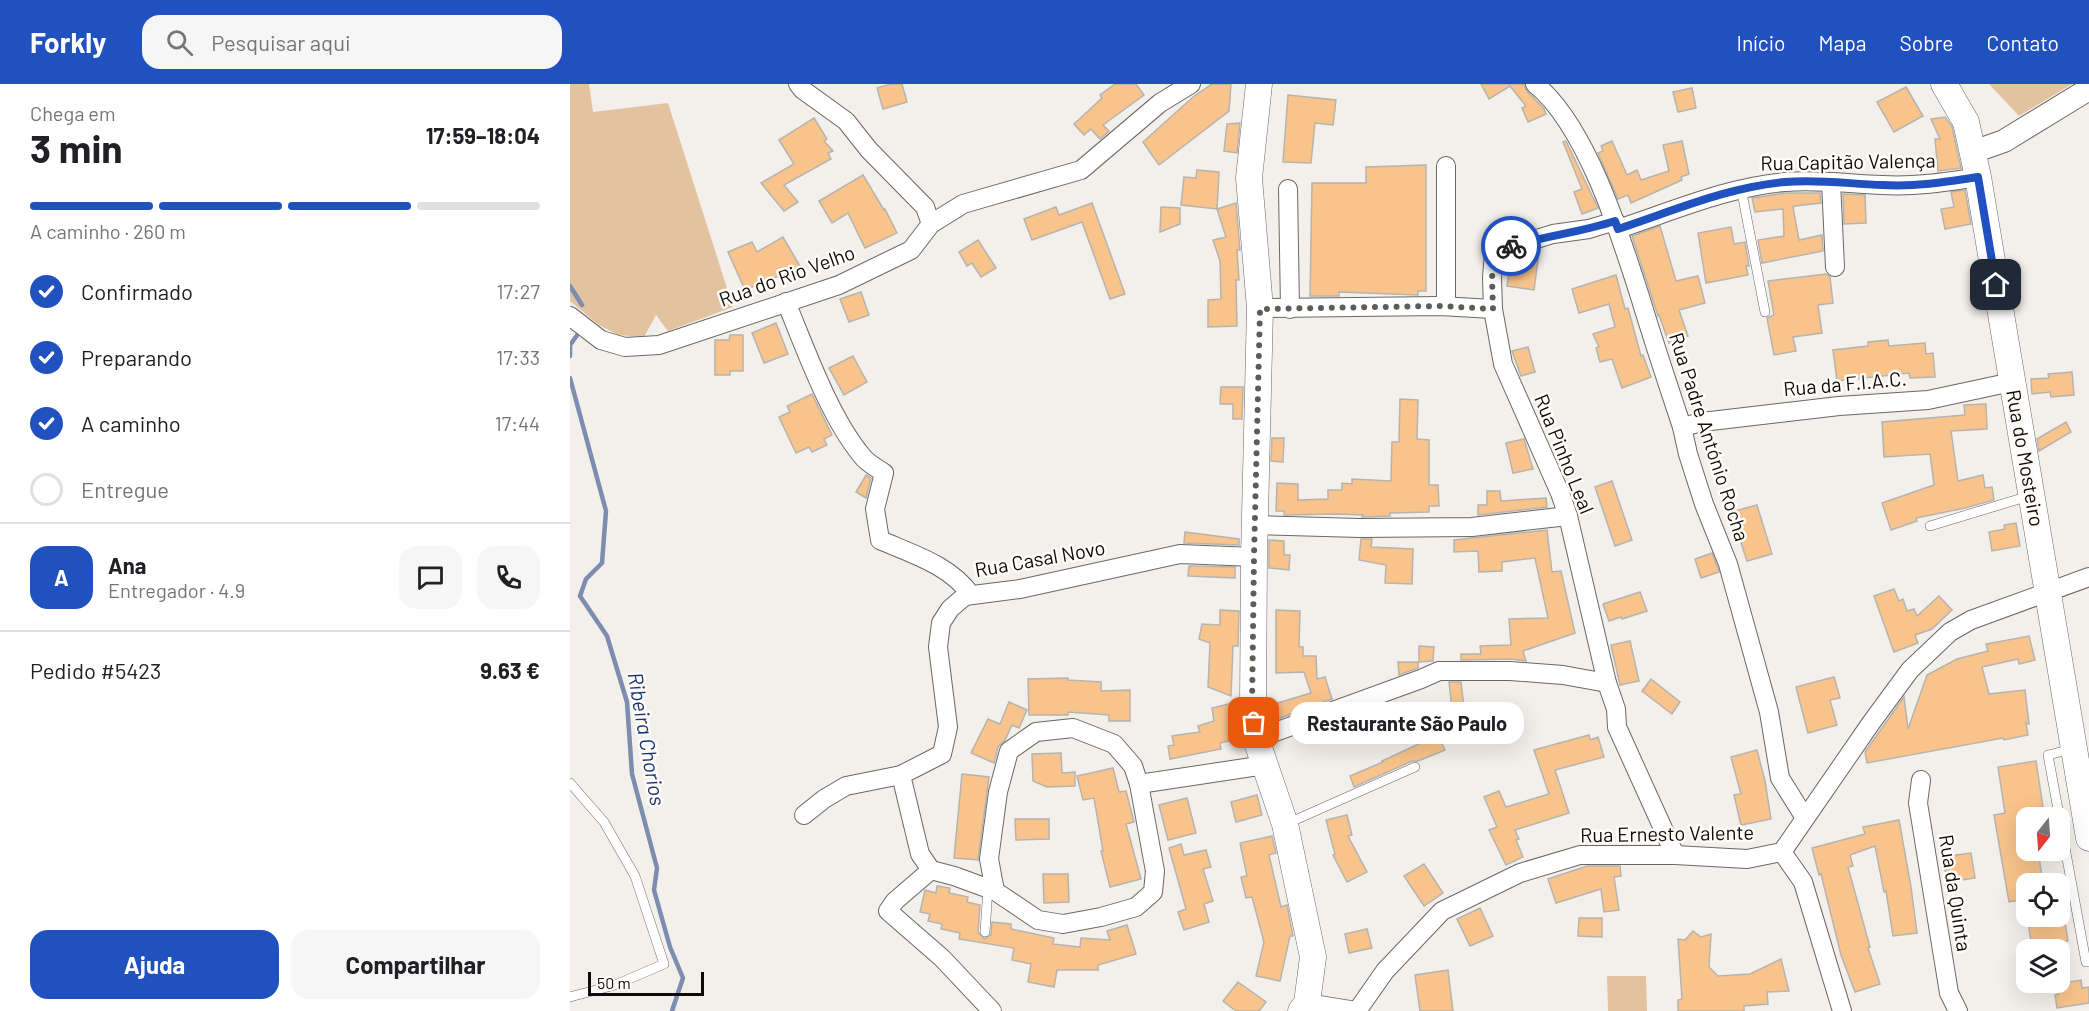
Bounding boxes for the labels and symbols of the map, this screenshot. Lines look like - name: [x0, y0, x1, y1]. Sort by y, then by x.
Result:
- street label: Rua Capitão Valença: [1760, 147, 1936, 175]
- courier: [1481, 216, 1541, 276]
- street label: Rua do Rio Velho: [715, 239, 858, 311]
- pin: [1970, 259, 2021, 310]
- street label: Rua Padre António Rocha: [1665, 329, 1755, 544]
- street label: Rua da F.I.A.C.: [1782, 366, 1908, 400]
- street label: Rua do Mosteiro: [2002, 387, 2050, 528]
- street label: Rua Pinho Leal: [1530, 390, 1600, 517]
- street label: Rua Casal Novo: [973, 535, 1107, 581]
- water label: Ribeira Chorios: [623, 670, 672, 808]
- pin: [1228, 697, 1279, 748]
- callout: Restaurante São Paulo: [1290, 702, 1524, 744]
- north arrow: [2016, 807, 2070, 861]
- street label: Rua Ernesto Valente: [1580, 819, 1754, 847]
- street label: Rua da Quinta: [1935, 833, 1977, 953]
- scale bar: [588, 969, 704, 996]

